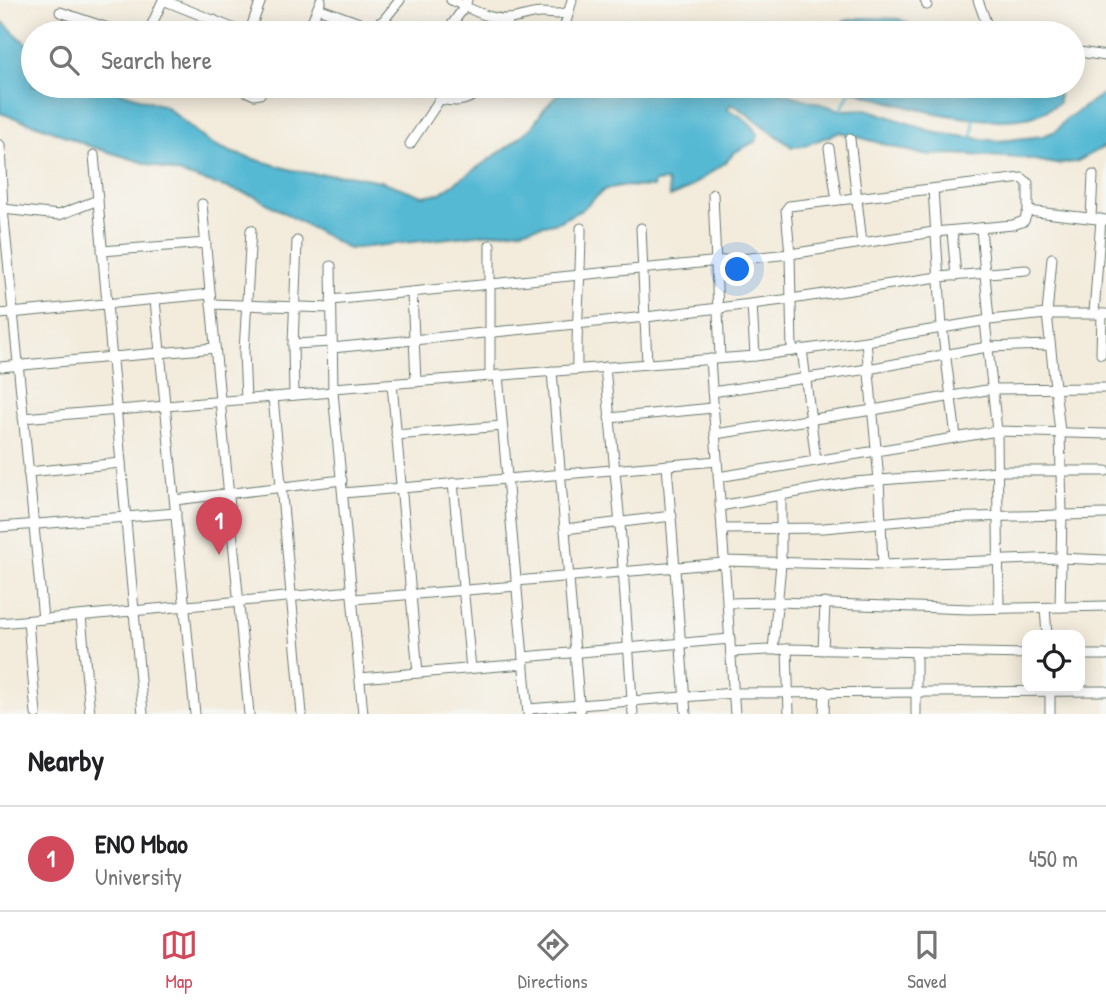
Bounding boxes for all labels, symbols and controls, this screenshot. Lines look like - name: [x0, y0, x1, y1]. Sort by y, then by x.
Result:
- search box: [21, 21, 1085, 98]
- icon: search: [45, 41, 83, 79]
- text: Search here: [101, 42, 212, 77]
- your location: [720, 252, 754, 286]
- pin: 1: [196, 497, 242, 555]
- map controls: [1022, 630, 1085, 693]
- button: locate: [1022, 630, 1085, 693]
- text: Nearby: [28, 740, 104, 780]
- text: ENO Mbao: [95, 826, 188, 861]
- text: 1: [47, 843, 55, 874]
- text: 450 m: [1028, 843, 1078, 874]
- text: University: [95, 861, 182, 892]
- tab: Map: [160, 926, 198, 994]
- tab: Directions: [518, 926, 588, 994]
- tab: Saved: [907, 926, 946, 994]

